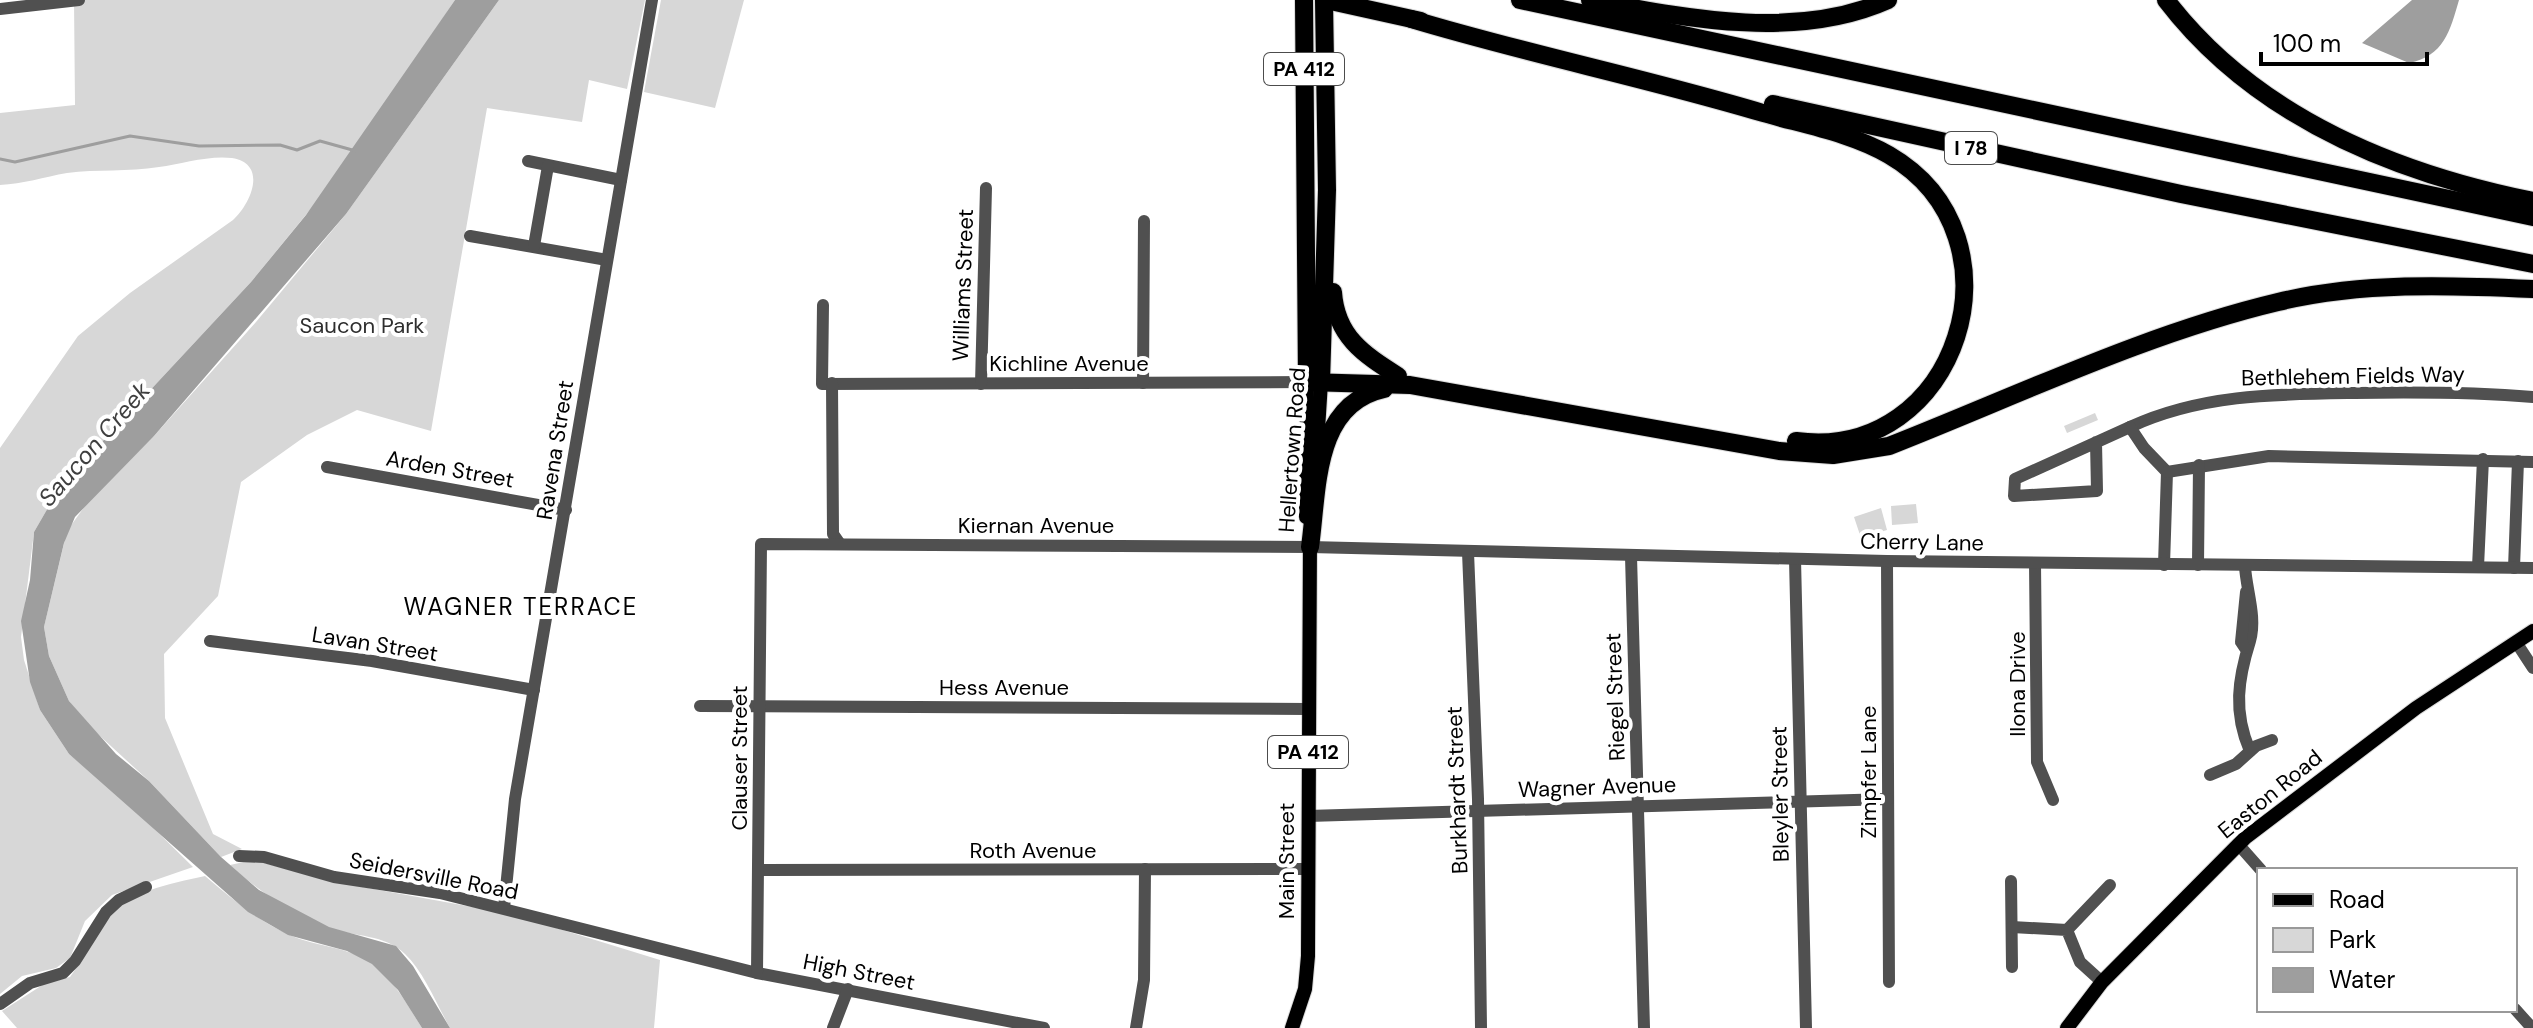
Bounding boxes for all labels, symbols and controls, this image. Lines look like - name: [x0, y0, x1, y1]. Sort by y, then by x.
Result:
- scale bar: [2261, 16, 2427, 66]
- text: 100 m: [2273, 28, 2341, 59]
- road number: PA 412: [1264, 53, 1344, 85]
- road number: I 78: [1945, 132, 1997, 164]
- street label: Williams Street: [946, 208, 980, 362]
- park label: Saucon Park: [300, 311, 424, 340]
- street label: Kichline Avenue: [989, 349, 1149, 378]
- street label: Bethlehem Fields Way: [2241, 360, 2465, 392]
- street label: Hellertown Road: [1272, 367, 1312, 533]
- water label: Saucon Creek: [31, 375, 157, 513]
- street label: Ravena Street: [530, 378, 580, 522]
- street label: Arden Street: [384, 443, 516, 495]
- street label: Kiernan Avenue: [958, 511, 1114, 540]
- street label: Cherry Lane: [1860, 526, 1984, 558]
- district label: WAGNER TERRACE: [404, 591, 638, 622]
- street label: Lavan Street: [310, 620, 440, 668]
- street label: Ilona Drive: [2003, 631, 2032, 737]
- street label: Riegel Street: [1598, 632, 1632, 762]
- street label: Hess Avenue: [939, 673, 1069, 702]
- street label: Clauser Street: [725, 685, 754, 831]
- street label: Burkhardt Street: [1440, 706, 1474, 874]
- street label: Zimpfer Lane: [1854, 706, 1883, 838]
- street label: Bleyler Street: [1764, 726, 1796, 862]
- road number: PA 412: [1268, 736, 1348, 768]
- street label: Easton Road: [2212, 743, 2328, 845]
- street label: Wagner Avenue: [1517, 770, 1677, 804]
- street label: Main Street: [1272, 803, 1301, 919]
- street label: Roth Avenue: [970, 836, 1096, 865]
- street label: Seidersville Road: [347, 845, 521, 907]
- legend: [2257, 868, 2517, 1012]
- text: Road: [2329, 884, 2385, 915]
- text: Park: [2329, 924, 2376, 955]
- street label: High Street: [801, 947, 917, 997]
- text: Water: [2329, 964, 2395, 995]

